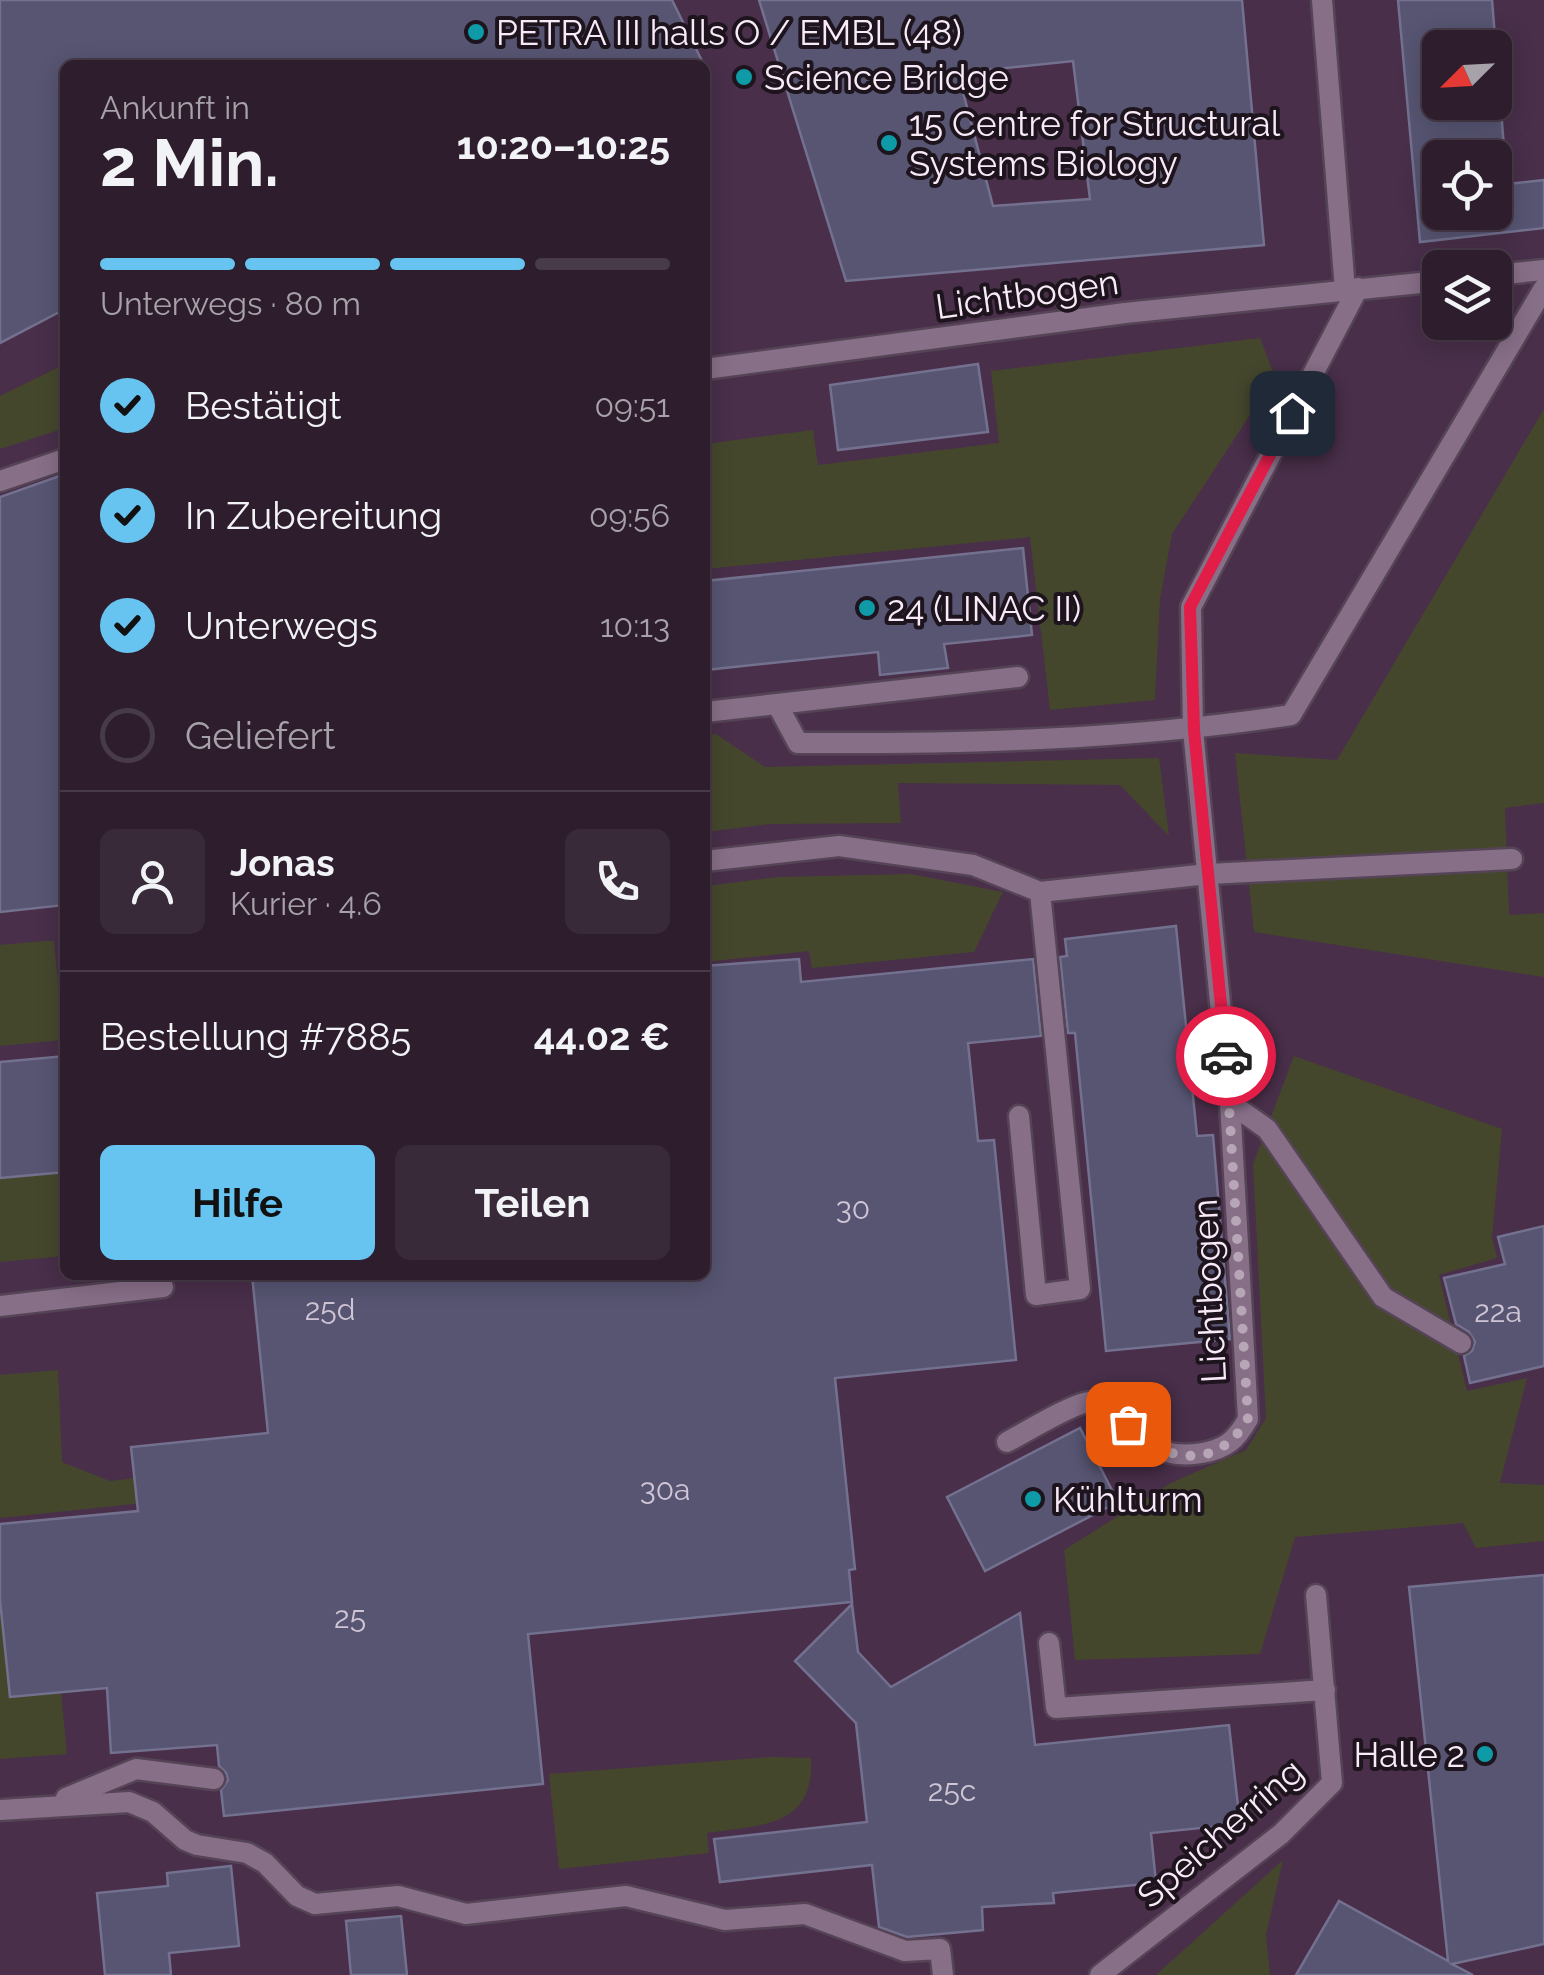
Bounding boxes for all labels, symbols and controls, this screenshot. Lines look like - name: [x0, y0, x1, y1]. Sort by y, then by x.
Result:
- place label: PETRA III halls O / EMBL (48): [496, 12, 962, 53]
- marker: PETRA III halls O / EMBL (48): [465, 21, 487, 43]
- north arrow: [1422, 30, 1512, 120]
- map controls: [1422, 30, 1512, 340]
- place label: Science Bridge: [764, 57, 1009, 98]
- marker: Science Bridge: [733, 66, 755, 88]
- text: Ankunft in: [100, 89, 250, 126]
- place label: 15 Centre for Structural Systems Biology: [909, 103, 1281, 184]
- text: 10:20–10:25: [457, 123, 670, 168]
- text: 2 Min.: [100, 125, 279, 201]
- marker: 15 Centre for Structural Systems Biology: [878, 132, 900, 154]
- button: locate: [1422, 140, 1512, 230]
- button: layers: [1422, 250, 1512, 340]
- street label: Lichtbogen: [933, 261, 1121, 327]
- text: Unterwegs · 80 m: [100, 285, 361, 322]
- pin: [1250, 371, 1335, 456]
- icon: check: [100, 378, 155, 433]
- text: Bestätigt: [185, 383, 342, 428]
- icon: home: [1265, 386, 1320, 441]
- text: 09:51: [595, 387, 670, 424]
- icon: check: [100, 488, 155, 543]
- text: In Zubereitung: [185, 493, 442, 538]
- text: 09:56: [589, 497, 670, 534]
- place label: 24 (LINAC II): [887, 588, 1081, 629]
- marker: 24 (LINAC II): [856, 597, 878, 619]
- icon: check: [100, 598, 155, 653]
- text: Unterwegs: [185, 603, 378, 648]
- text: 10:13: [600, 607, 670, 644]
- text: Geliefert: [185, 713, 336, 758]
- button: person: [100, 829, 205, 934]
- button: phone: [565, 829, 670, 934]
- text: Jonas: [230, 840, 335, 885]
- text: Kurier · 4.6: [230, 885, 382, 922]
- courier: [1176, 1006, 1276, 1106]
- text: Bestellung #7885: [100, 1014, 411, 1059]
- text: 44.02 €: [534, 1014, 670, 1059]
- icon: car: [1199, 1029, 1254, 1084]
- button: Hilfe: [100, 1145, 375, 1260]
- button: Teilen: [395, 1145, 670, 1260]
- house number: 30: [836, 1191, 870, 1226]
- street label: Lichtbogen: [1184, 1198, 1234, 1384]
- house number: 25d: [305, 1292, 355, 1327]
- house number: 22a: [1474, 1294, 1522, 1329]
- pin: [1086, 1382, 1171, 1467]
- icon: bag: [1101, 1397, 1156, 1452]
- house number: 30a: [640, 1472, 690, 1507]
- place label: Kühlturm: [1053, 1479, 1203, 1520]
- marker: Kühlturm: [1022, 1488, 1044, 1510]
- house number: 25: [334, 1600, 366, 1635]
- place label: Halle 2: [1354, 1734, 1465, 1775]
- marker: Halle 2: [1474, 1743, 1496, 1765]
- street label: Speicherring: [1129, 1750, 1311, 1916]
- house number: 25c: [928, 1773, 976, 1808]

